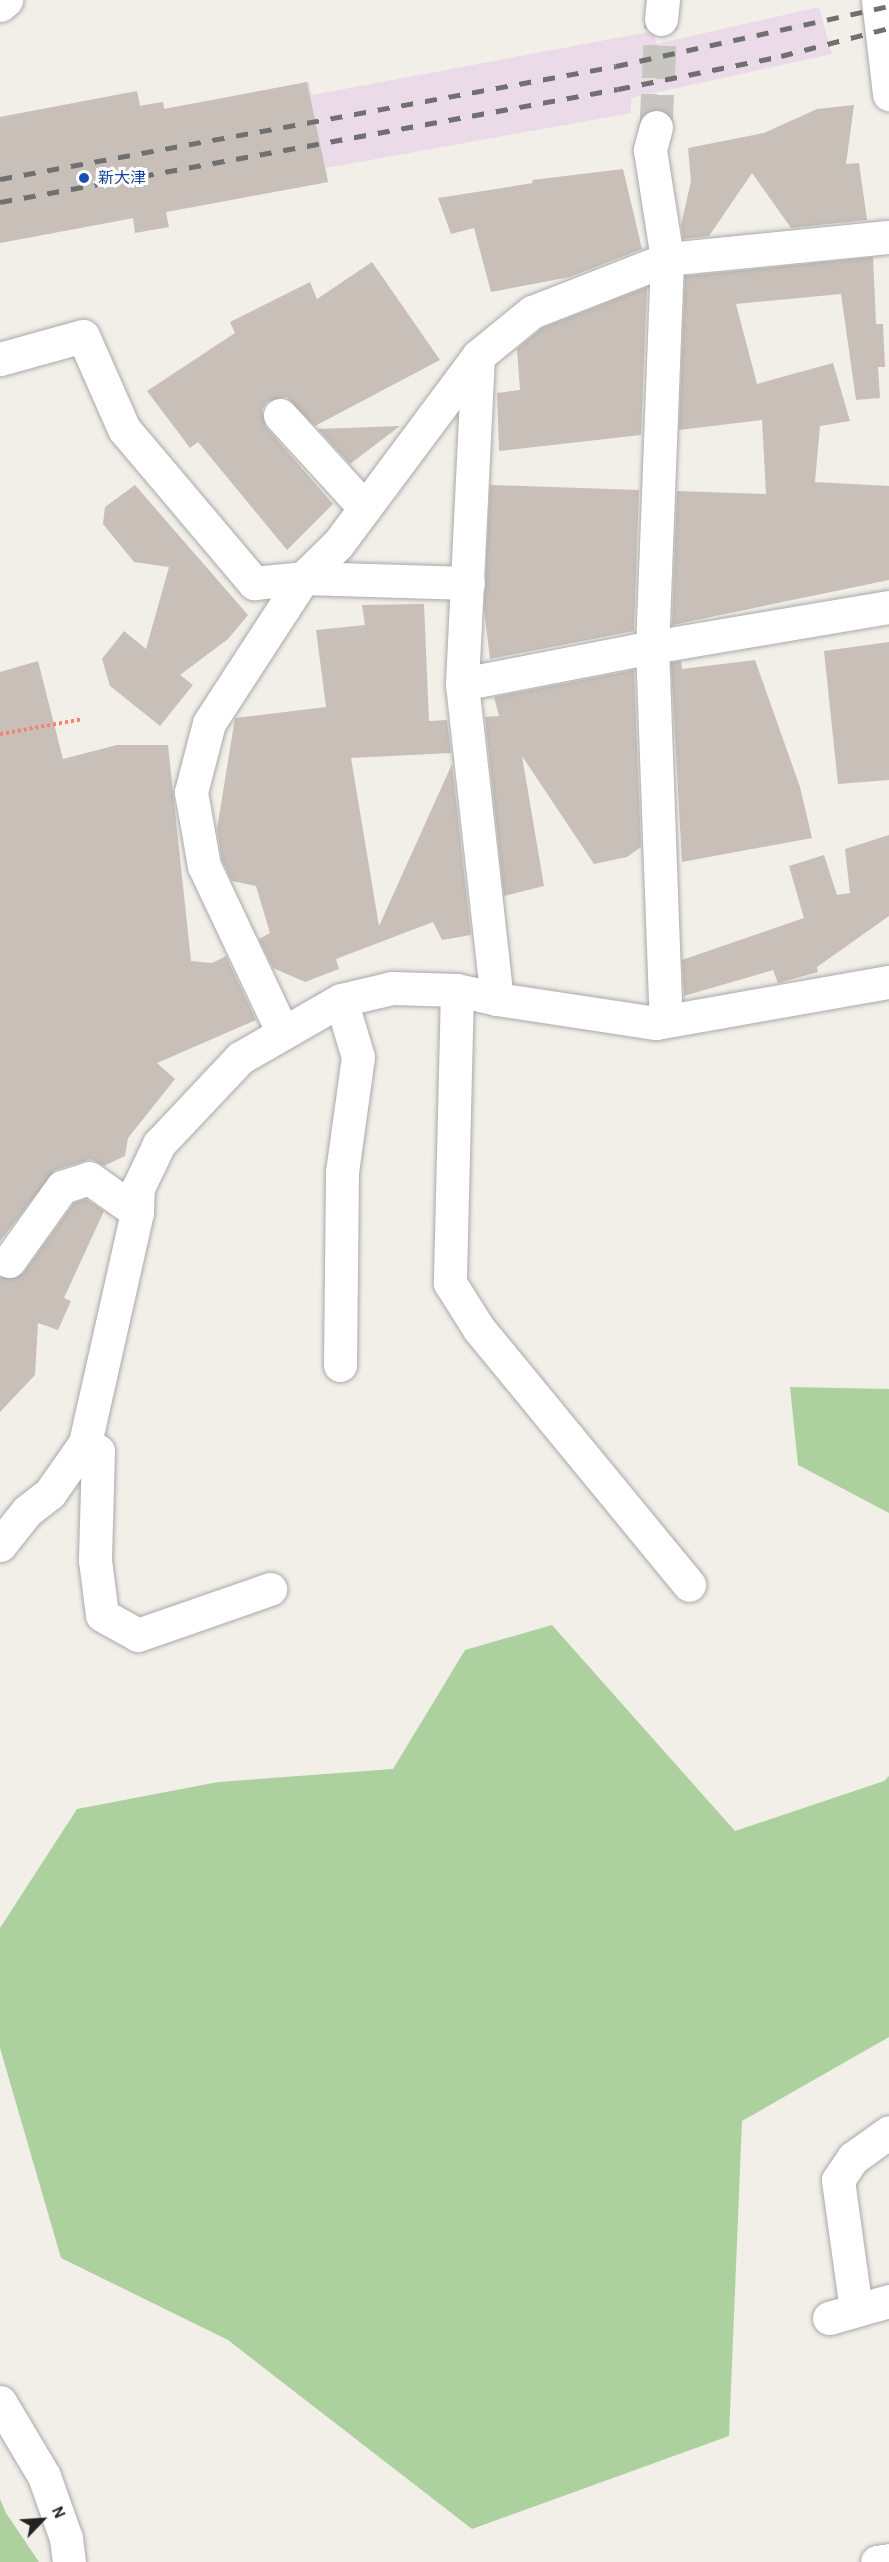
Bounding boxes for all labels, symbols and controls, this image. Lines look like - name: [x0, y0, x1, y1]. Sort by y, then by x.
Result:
- place label: 新大津: [98, 168, 146, 188]
- marker: 新大津: [75, 169, 93, 187]
- north arrow: [12, 2490, 72, 2550]
- text: N: [49, 2504, 68, 2521]

